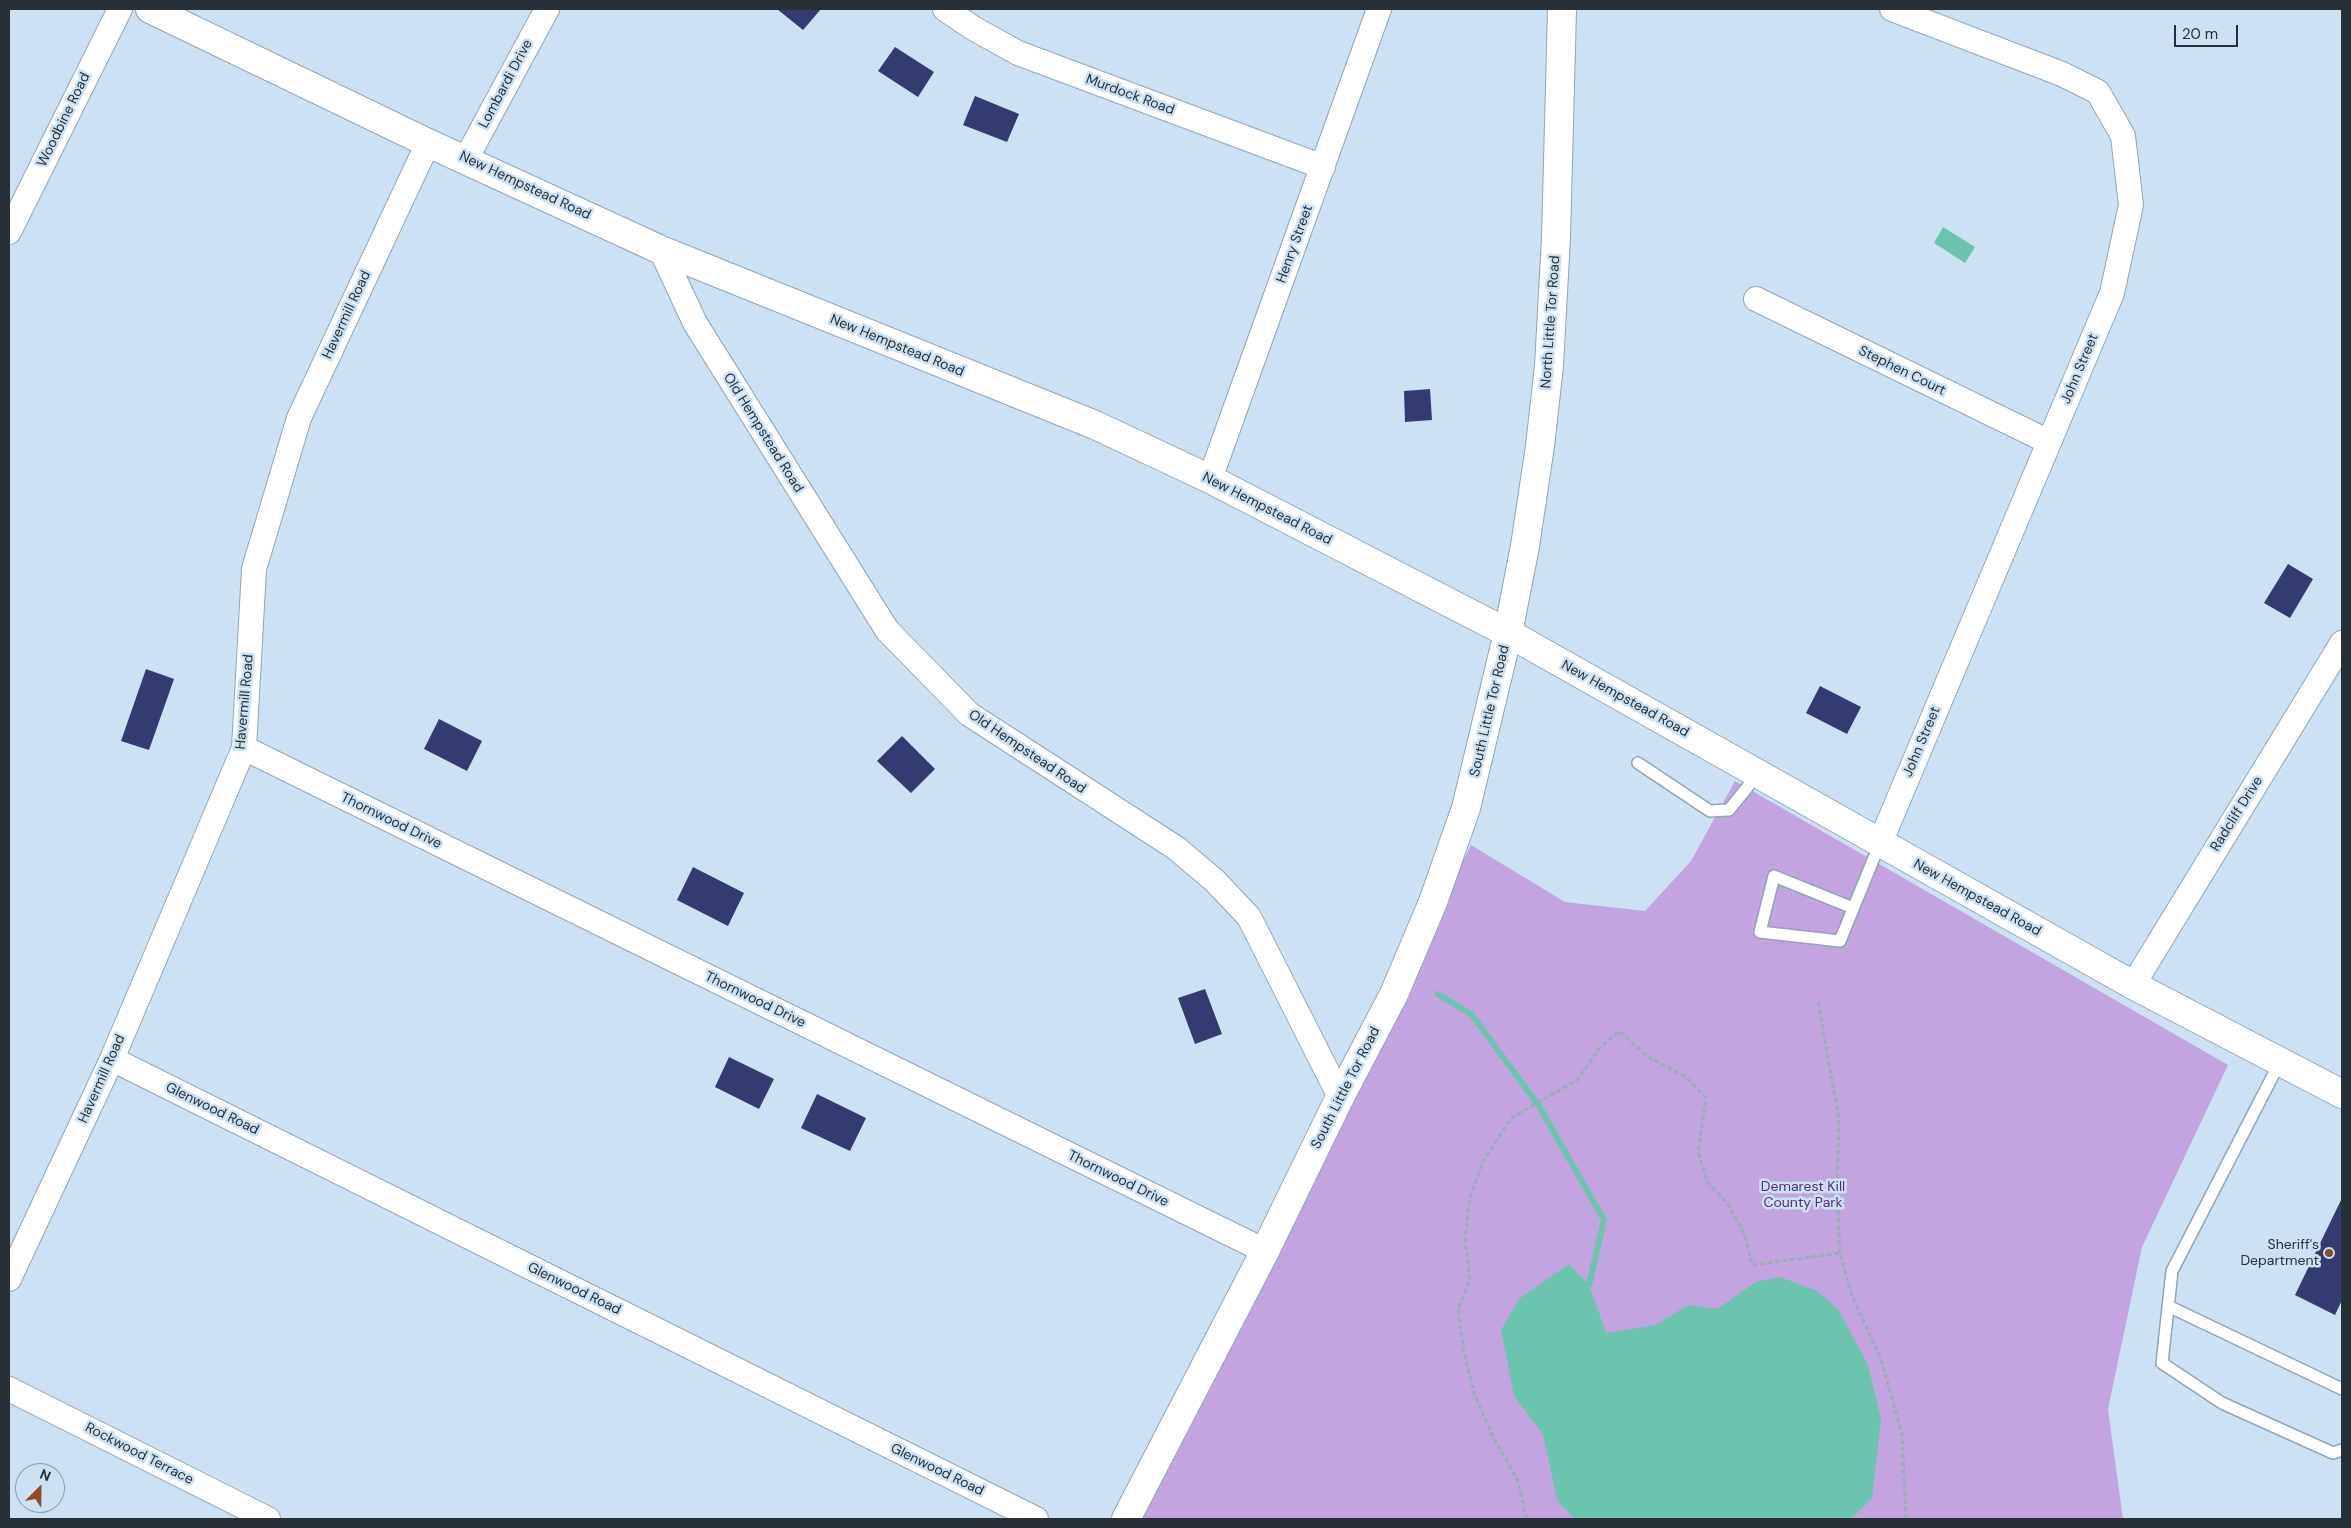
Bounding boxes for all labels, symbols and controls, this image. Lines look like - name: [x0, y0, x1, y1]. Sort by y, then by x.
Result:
- scale bar: [2176, 15, 2240, 47]
- text: 20 m: [2182, 24, 2218, 44]
- street label: Lombardi Drive: [476, 37, 536, 131]
- street label: Woodbine Road: [34, 70, 94, 170]
- street label: Murdock Road: [1083, 71, 1177, 119]
- street label: New Hempstead Road: [457, 148, 593, 224]
- street label: Henry Street: [1273, 203, 1317, 285]
- street label: North Little Tor Road: [1538, 255, 1564, 389]
- street label: Havermill Road: [319, 268, 375, 362]
- street label: New Hempstead Road: [827, 311, 967, 381]
- street label: John Street: [2058, 331, 2102, 407]
- street label: Stephen Court: [1856, 343, 1948, 399]
- street label: Old Hempstead Road: [719, 370, 807, 496]
- street label: New Hempstead Road: [1199, 469, 1335, 549]
- street label: South Little Tor Road: [1467, 644, 1513, 778]
- street label: Havermill Road: [232, 654, 258, 750]
- street label: New Hempstead Road: [1558, 657, 1692, 741]
- street label: John Street: [1900, 704, 1944, 780]
- street label: Old Hempstead Road: [965, 706, 1089, 798]
- street label: Radcliff Drive: [2207, 773, 2267, 855]
- street label: Thornwood Drive: [338, 789, 444, 853]
- street label: New Hempstead Road: [1910, 856, 2044, 940]
- street label: Thornwood Drive: [702, 968, 808, 1032]
- street label: South Little Tor Road: [1308, 1024, 1384, 1152]
- street label: Havermill Road: [75, 1032, 129, 1126]
- street label: Glenwood Road: [163, 1079, 261, 1139]
- street label: Thornwood Drive: [1065, 1147, 1171, 1211]
- park label: Demarest Kill County Park: [1761, 1179, 1845, 1212]
- place label: Sheriff's Department: [2240, 1237, 2319, 1270]
- marker: Sheriff's Department: [2323, 1247, 2335, 1259]
- street label: Glenwood Road: [525, 1259, 623, 1319]
- street label: Rockwood Terrace: [82, 1419, 196, 1489]
- street label: Glenwood Road: [888, 1440, 986, 1500]
- north arrow: [15, 1463, 65, 1513]
- text: N: [37, 1465, 54, 1485]

